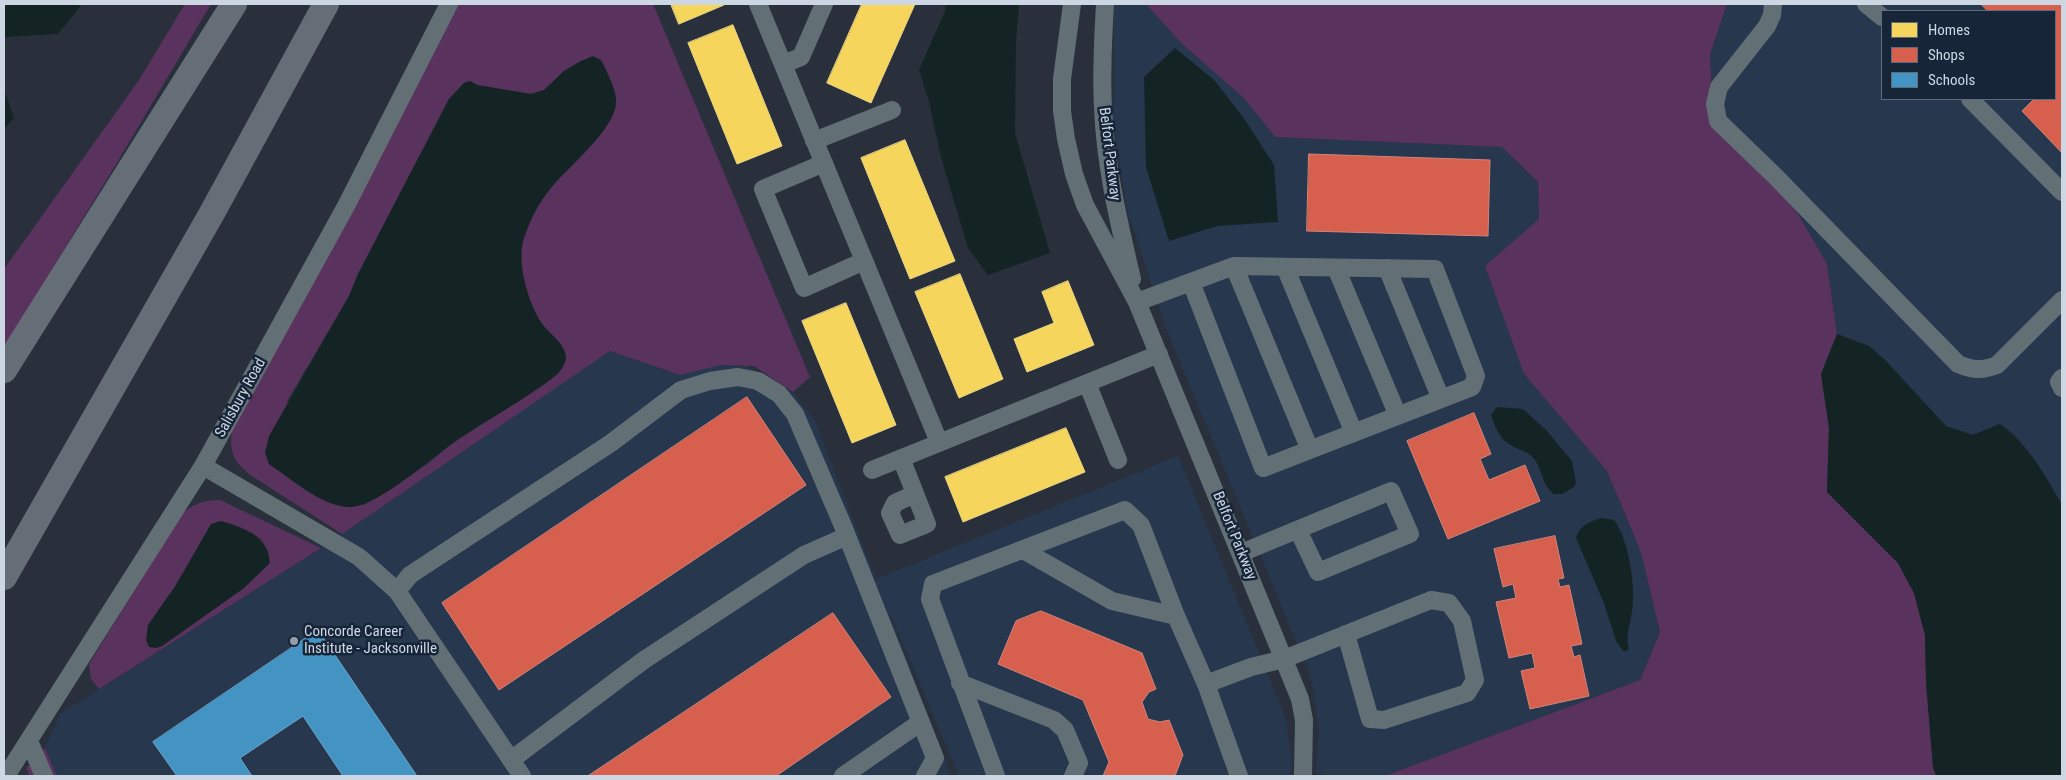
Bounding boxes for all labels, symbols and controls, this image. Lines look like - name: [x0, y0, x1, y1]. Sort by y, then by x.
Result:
- legend: [1881, 10, 2056, 100]
- text: Homes: [1928, 21, 1970, 39]
- text: Shops: [1928, 46, 1965, 64]
- text: Schools: [1928, 71, 1975, 89]
- street label: Belfort Parkway: [1094, 106, 1124, 202]
- street label: Salisbury Road: [212, 355, 270, 441]
- street label: Belfort Parkway: [1208, 489, 1260, 583]
- place label: Concorde Career Institute - Jacksonville: [304, 623, 437, 658]
- marker: Concorde Career Institute - Jacksonville: [288, 635, 300, 647]

